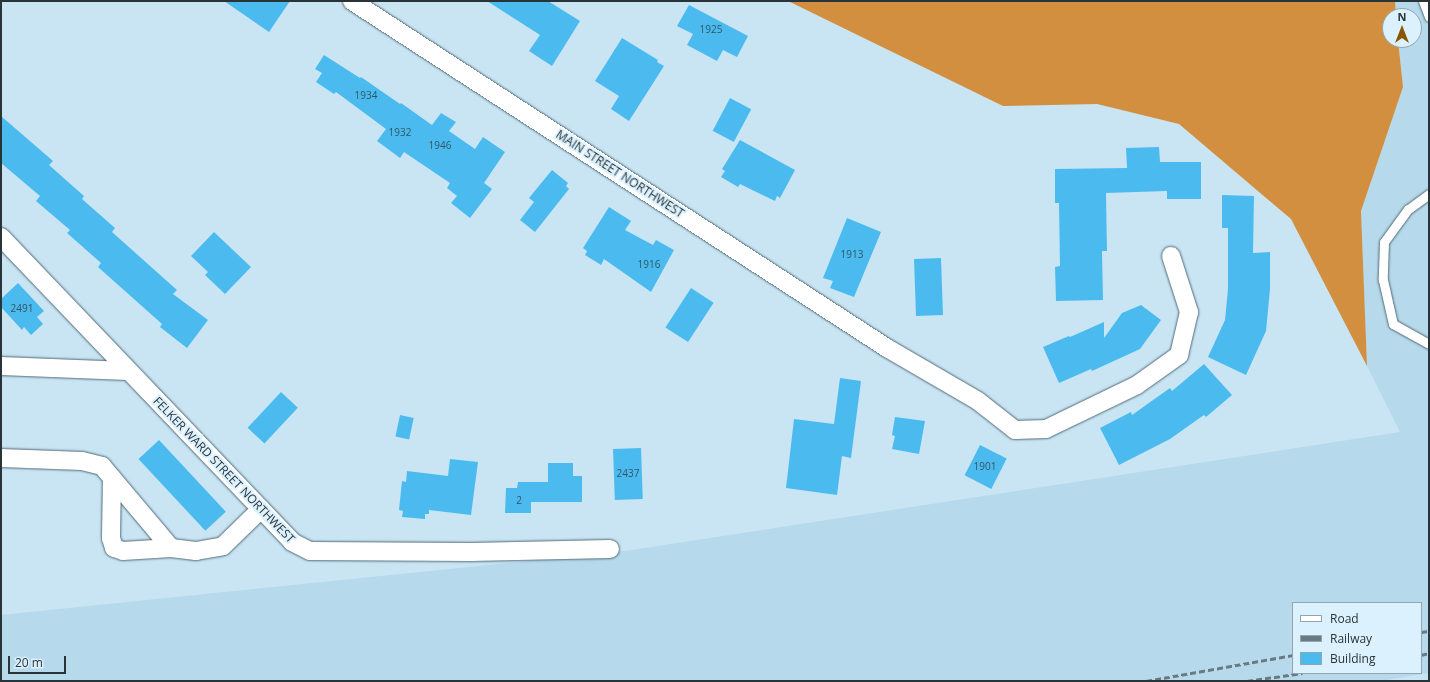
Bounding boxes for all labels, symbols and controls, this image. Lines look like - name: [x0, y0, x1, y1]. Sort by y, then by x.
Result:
- north arrow: [1382, 8, 1422, 48]
- text: N: [1398, 9, 1406, 24]
- house number: 1925: [700, 24, 722, 36]
- house number: 1934: [355, 90, 377, 102]
- house number: 1932: [389, 127, 411, 139]
- street label: MAIN STREET NORTHWEST: [553, 127, 687, 221]
- house number: 1946: [429, 140, 451, 152]
- house number: 1913: [841, 249, 863, 261]
- house number: 1916: [638, 259, 660, 271]
- house number: 2491: [11, 303, 33, 315]
- street label: FELKER WARD STREET NORTHWEST: [150, 394, 298, 546]
- house number: 1901: [974, 461, 996, 473]
- house number: 2437: [617, 468, 639, 480]
- house number: 2: [516, 495, 522, 507]
- legend: [1292, 602, 1422, 674]
- text: Road: [1330, 610, 1359, 627]
- text: Railway: [1330, 630, 1372, 647]
- scale bar: [10, 648, 68, 674]
- text: Building: [1330, 650, 1375, 667]
- text: 20 m: [15, 654, 43, 671]

